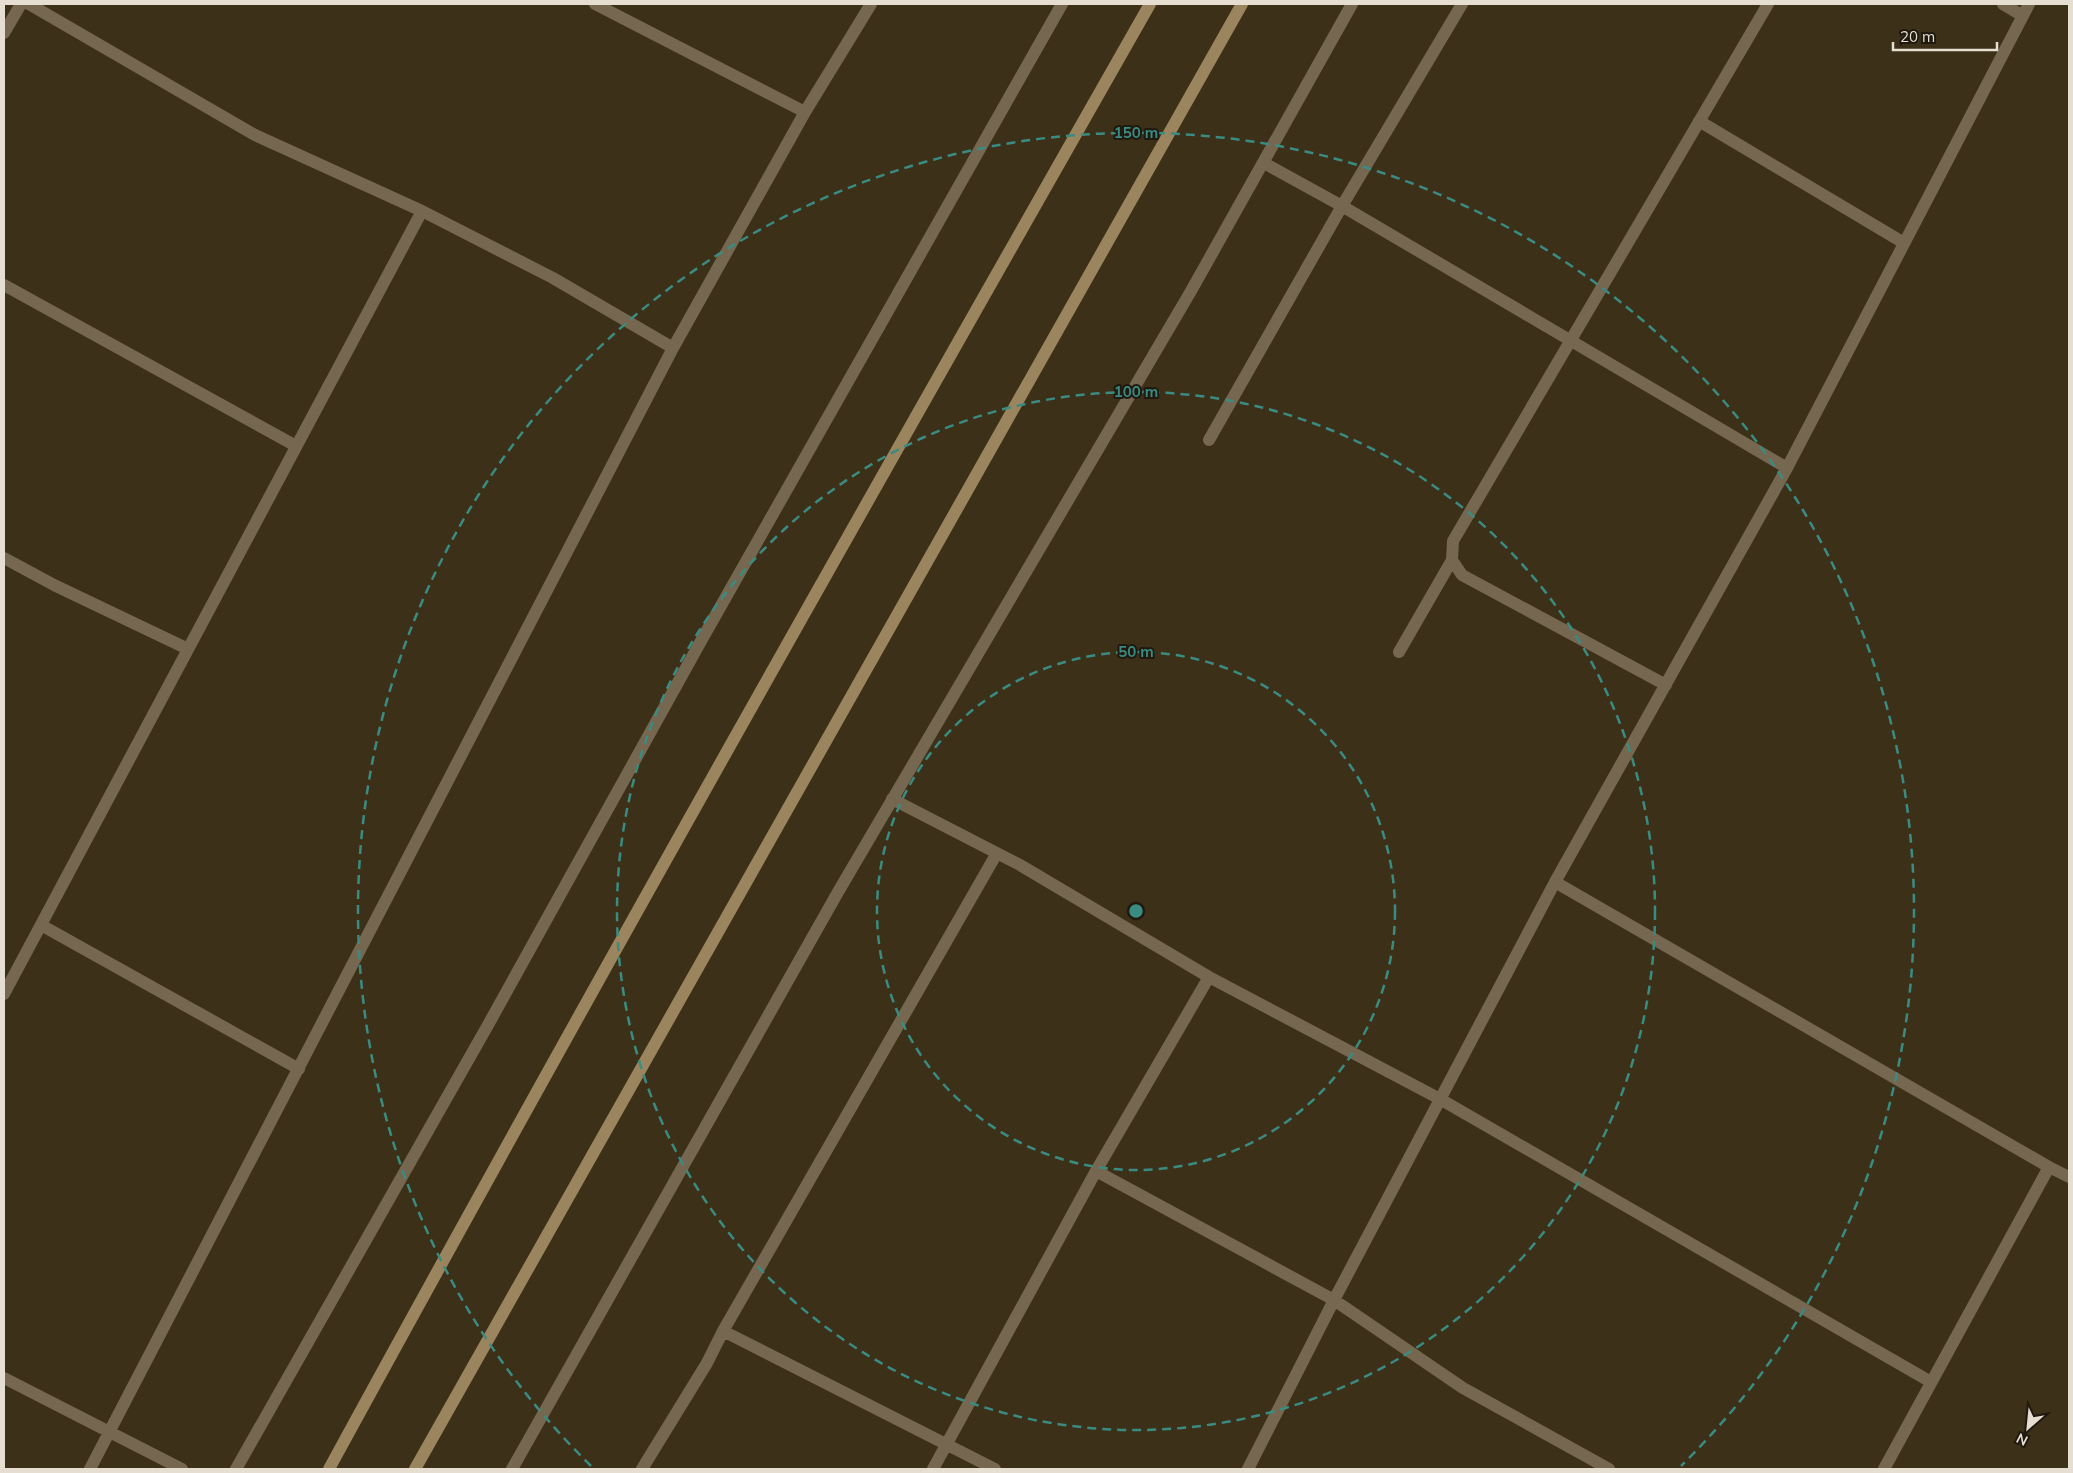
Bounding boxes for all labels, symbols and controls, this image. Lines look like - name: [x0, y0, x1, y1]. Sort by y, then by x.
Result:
- scale bar: [1893, 20, 1997, 52]
- text: 20 m: [1900, 27, 1935, 46]
- text: 150 m: [1114, 123, 1158, 142]
- text: 100 m: [1114, 382, 1158, 401]
- text: 50 m: [1118, 642, 1154, 661]
- centre of rings: [1127, 902, 1145, 920]
- north arrow: [2003, 1403, 2053, 1453]
- text: N: [2013, 1429, 2031, 1450]

